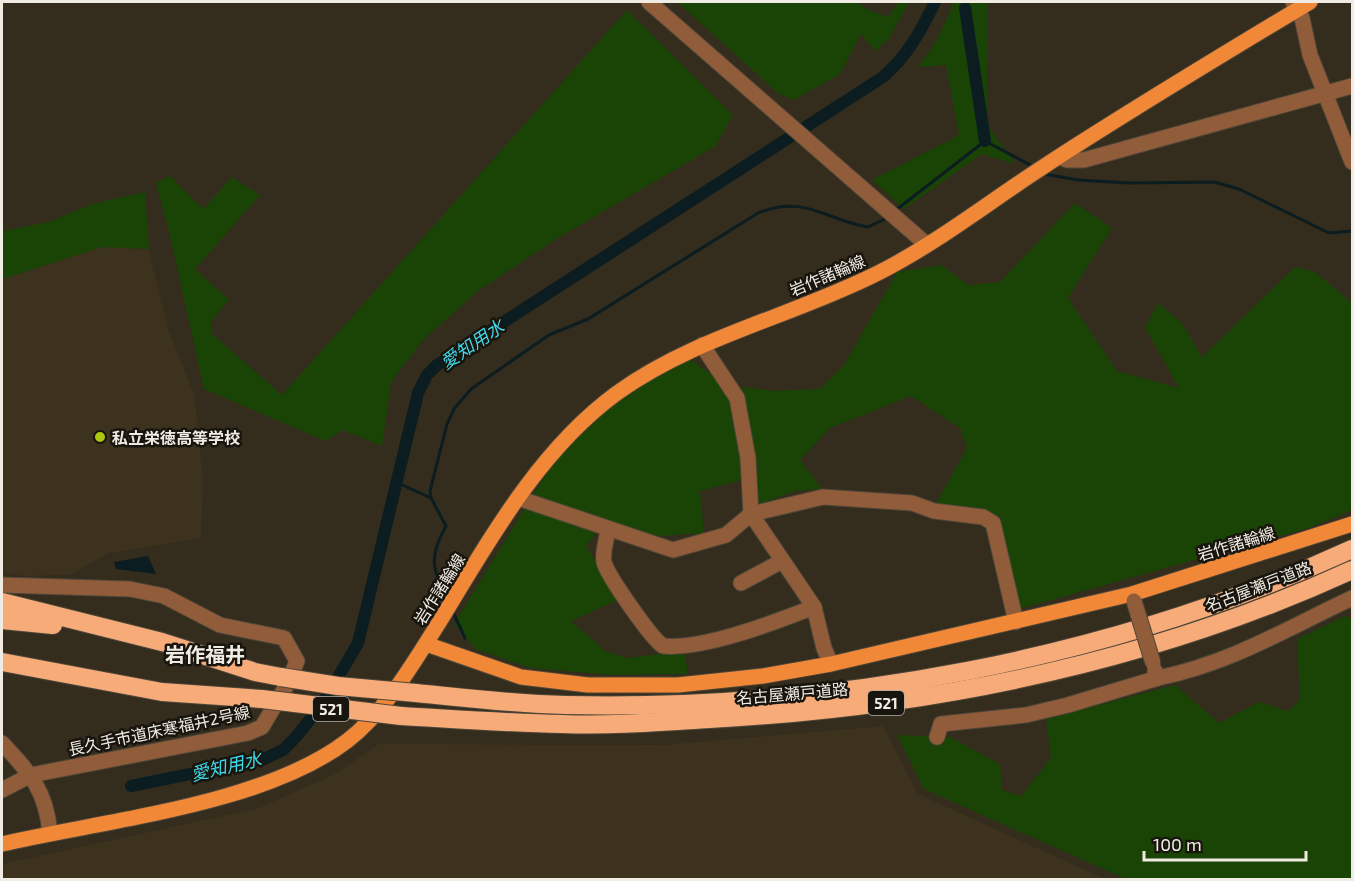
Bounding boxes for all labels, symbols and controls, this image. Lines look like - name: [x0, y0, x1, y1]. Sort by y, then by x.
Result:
- street label: 岩作諸輪線: [786, 251, 868, 299]
- water label: 愛知用水: [436, 314, 510, 373]
- place label: 私立栄徳高等学校: [112, 428, 240, 447]
- marker: 私立栄徳高等学校: [93, 430, 107, 444]
- street label: 岩作諸輪線: [1195, 522, 1277, 564]
- street label: 岩作諸輪線: [410, 550, 468, 628]
- street label: 名古屋瀬戸道路: [1202, 557, 1314, 615]
- district label: 岩作福井: [165, 642, 245, 666]
- street label: 名古屋瀬戸道路: [735, 679, 849, 707]
- road number: 521: [868, 691, 904, 715]
- road number: 521: [313, 697, 349, 721]
- street label: 長久手市道床寒福井2号線: [67, 701, 251, 759]
- water label: 愛知用水: [188, 747, 266, 785]
- scale bar: [1144, 824, 1306, 862]
- text: 100 m: [1153, 833, 1202, 855]

